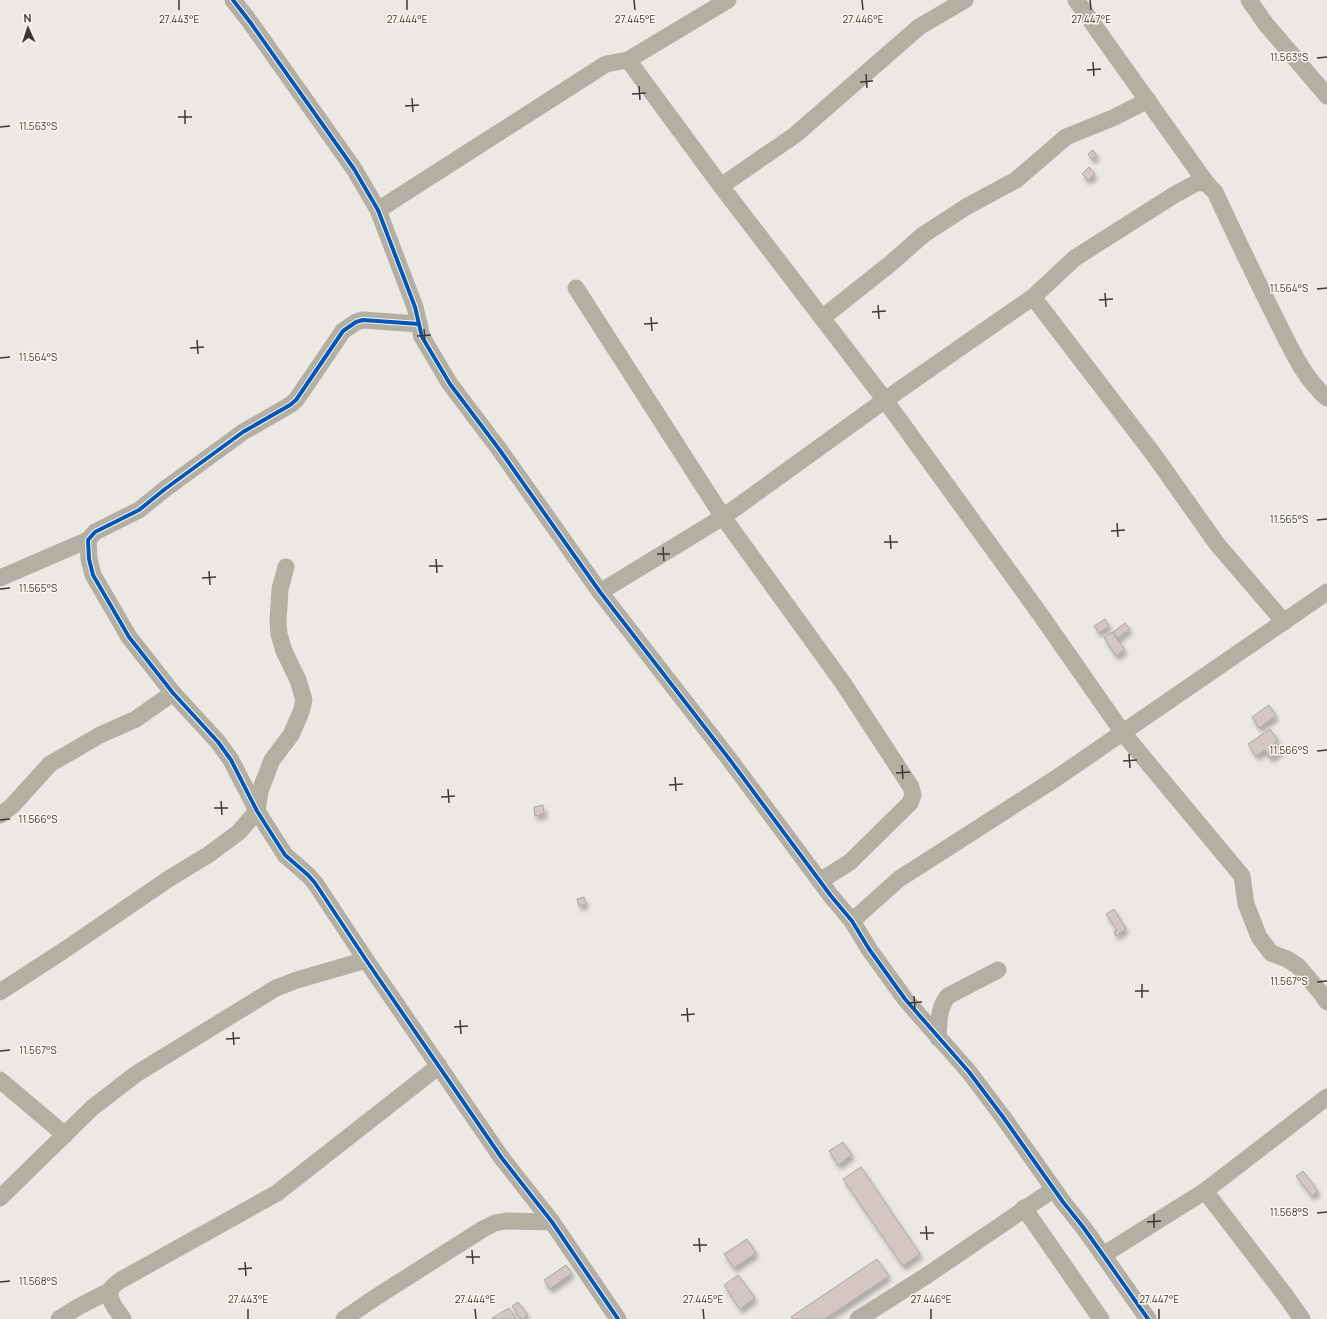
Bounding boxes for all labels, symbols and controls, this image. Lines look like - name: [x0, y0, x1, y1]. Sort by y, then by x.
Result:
- north arrow: [8, 8, 48, 48]
- text: N: [23, 10, 32, 25]
- text: 27.443°E: [159, 12, 199, 26]
- text: 27.444°E: [387, 12, 428, 26]
- text: 27.445°E: [615, 12, 656, 26]
- text: 27.446°E: [843, 12, 884, 26]
- text: 27.447°E: [1071, 12, 1111, 26]
- text: 11.563°S: [1270, 50, 1308, 64]
- text: 11.563°S: [19, 119, 57, 133]
- text: 11.564°S: [1270, 281, 1308, 295]
- text: 11.564°S: [19, 350, 57, 364]
- text: 11.565°S: [1270, 512, 1308, 526]
- text: 11.565°S: [19, 581, 57, 595]
- text: 11.566°S: [1270, 743, 1308, 757]
- text: 11.566°S: [19, 812, 57, 826]
- text: 11.567°S: [1270, 974, 1308, 988]
- text: 11.567°S: [19, 1043, 57, 1057]
- text: 11.568°S: [1270, 1205, 1308, 1219]
- text: 11.568°S: [19, 1274, 57, 1288]
- text: 27.443°E: [228, 1292, 268, 1306]
- text: 27.444°E: [455, 1292, 496, 1306]
- text: 27.445°E: [683, 1292, 724, 1306]
- text: 27.446°E: [911, 1292, 952, 1306]
- text: 27.447°E: [1139, 1292, 1179, 1306]

